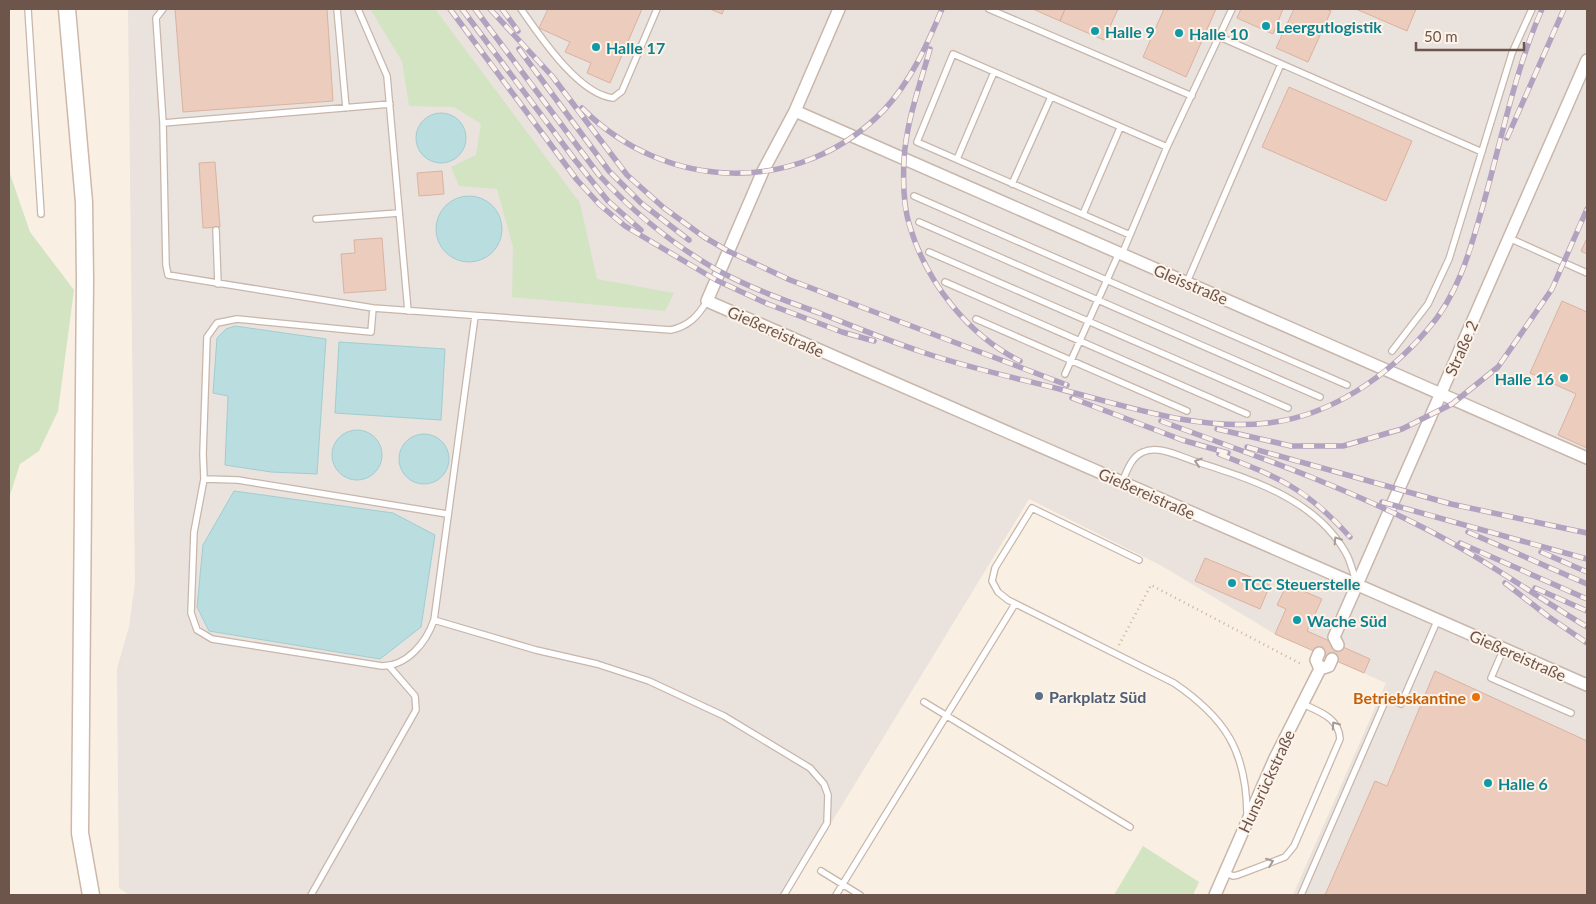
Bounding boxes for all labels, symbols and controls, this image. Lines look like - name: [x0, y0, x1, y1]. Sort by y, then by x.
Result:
- place label: Leergutlogistik: [1276, 17, 1382, 36]
- marker: Leergutlogistik: [1260, 20, 1272, 32]
- scale bar: [1416, 20, 1524, 52]
- place label: Halle 9: [1105, 22, 1155, 41]
- place label: Halle 10: [1189, 24, 1248, 43]
- marker: Halle 9: [1089, 25, 1101, 37]
- marker: Halle 10: [1173, 27, 1185, 39]
- text: 50 m: [1424, 27, 1458, 45]
- place label: Halle 17: [606, 38, 665, 57]
- marker: Halle 17: [590, 41, 602, 53]
- street label: Gleisstraße: [1151, 260, 1231, 308]
- street label: Gießereistraße: [725, 301, 827, 361]
- street label: Straße 2: [1440, 317, 1482, 379]
- place label: Halle 16: [1495, 369, 1554, 388]
- marker: Halle 16: [1558, 372, 1570, 384]
- one-way arrow: [1194, 458, 1203, 468]
- street label: Gießereistraße: [1096, 463, 1198, 523]
- one-way arrow: [1334, 537, 1343, 546]
- place label: TCC Steuerstelle: [1242, 574, 1361, 593]
- marker: TCC Steuerstelle: [1226, 577, 1238, 589]
- place label: Wache Süd: [1307, 611, 1387, 630]
- marker: Wache Süd: [1291, 614, 1303, 626]
- street label: Gießereistraße: [1467, 625, 1569, 685]
- place label: Parkplatz Süd: [1049, 687, 1146, 706]
- place label: Betriebskantine: [1353, 688, 1466, 707]
- marker: Parkplatz Süd: [1033, 690, 1045, 702]
- marker: Betriebskantine: [1470, 691, 1482, 703]
- one-way arrow: [1332, 721, 1341, 731]
- street label: Hunsrückstraße: [1234, 727, 1298, 835]
- place label: Halle 6: [1498, 774, 1548, 793]
- marker: Halle 6: [1482, 777, 1494, 789]
- one-way arrow: [1265, 858, 1274, 869]

